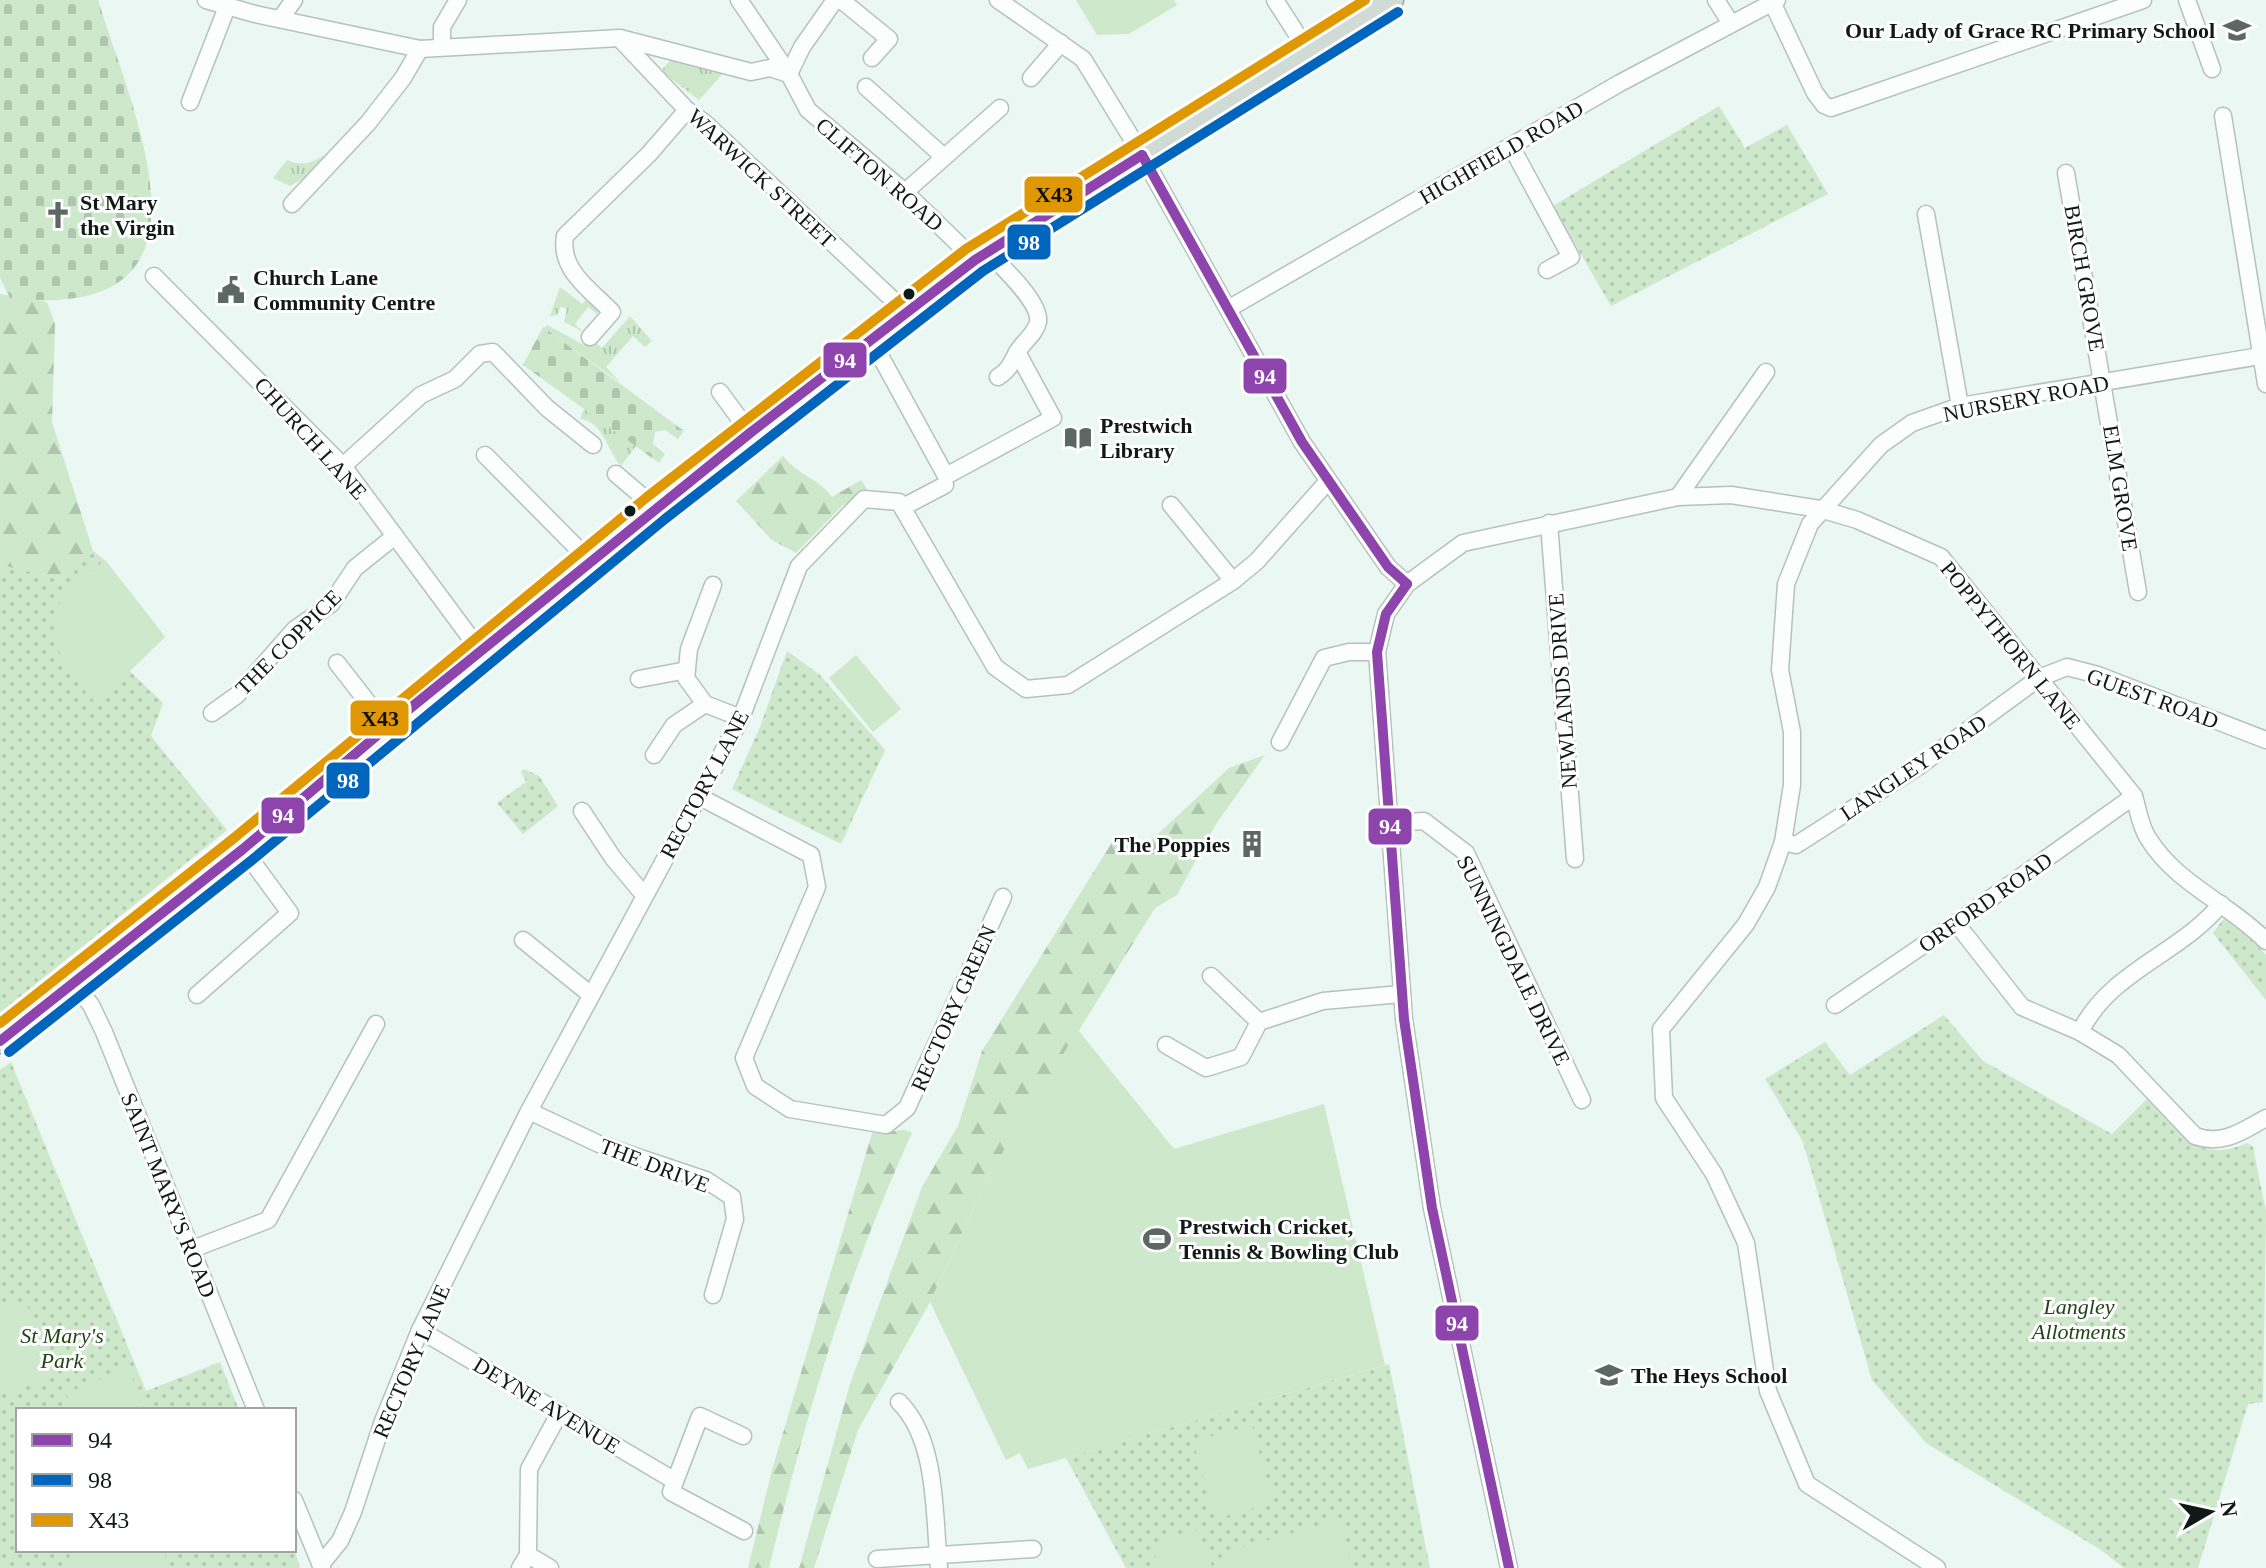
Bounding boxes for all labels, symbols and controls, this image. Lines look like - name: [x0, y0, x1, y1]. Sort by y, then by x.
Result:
- school or university icon: Our Lady of Grace RC Primary School: [2222, 15, 2252, 45]
- place label: Our Lady of Grace RC Primary School: [1845, 18, 2215, 43]
- street label: HIGHFIELD ROAD: [1415, 95, 1588, 210]
- street label: WARWICK STREET: [683, 104, 841, 254]
- street label: CLIFTON ROAD: [811, 112, 948, 236]
- line badge: X43: [1023, 175, 1084, 214]
- text: X43: [1035, 182, 1073, 207]
- place label: St Mary the Virgin: [80, 190, 175, 240]
- church icon: St Mary the Virgin: [43, 200, 73, 230]
- street label: BIRCH GROVE: [2059, 203, 2110, 353]
- line badge: 98: [1006, 223, 1052, 261]
- text: 98: [1018, 230, 1040, 255]
- place label: Church Lane Community Centre: [253, 265, 436, 315]
- public building icon: Church Lane Community Centre: [216, 275, 246, 305]
- unlabelled marker: [901, 286, 917, 302]
- line badge: 94: [822, 341, 868, 379]
- text: 94: [834, 348, 856, 373]
- line badge: 94: [1242, 357, 1288, 395]
- text: 94: [1254, 364, 1276, 389]
- street label: NURSERY ROAD: [1941, 370, 2111, 427]
- street label: CHURCH LANE: [249, 372, 372, 505]
- place label: Prestwich Library: [1100, 413, 1192, 463]
- library icon: Prestwich Library: [1063, 423, 1093, 453]
- street label: ELM GROVE: [2098, 423, 2143, 553]
- unlabelled marker: [622, 503, 638, 519]
- street label: POPPYTHORN LANE: [1935, 556, 2086, 734]
- street label: THE COPPICE: [230, 584, 346, 700]
- street label: NEWLANDS DRIVE: [1543, 592, 1582, 790]
- street label: GUEST ROAD: [2084, 663, 2222, 734]
- line badge: X43: [349, 699, 410, 737]
- text: X43: [361, 706, 399, 731]
- street label: RECTORY LANE: [655, 706, 754, 863]
- street label: LANGLEY ROAD: [1835, 709, 1991, 826]
- line badge: 98: [325, 761, 371, 800]
- text: 98: [337, 768, 359, 793]
- line badge: 94: [260, 796, 306, 835]
- text: 94: [272, 803, 294, 828]
- line badge: 94: [1367, 807, 1413, 846]
- text: 94: [1379, 814, 1401, 839]
- building icon: The Poppies: [1237, 829, 1267, 859]
- place label: The Poppies: [1114, 832, 1230, 857]
- street label: ORFORD ROAD: [1914, 847, 2057, 958]
- street label: SUNNINGDALE DRIVE: [1452, 851, 1575, 1069]
- street label: RECTORY GREEN: [906, 921, 1001, 1095]
- street label: SAINT MARY'S ROAD: [116, 1089, 221, 1301]
- street label: THE DRIVE: [596, 1133, 713, 1198]
- place label: Prestwich Cricket, Tennis & Bowling Club: [1179, 1214, 1399, 1264]
- sports icon: Prestwich Cricket, Tennis & Bowling Club: [1142, 1224, 1172, 1254]
- street label: RECTORY LANE: [368, 1281, 455, 1442]
- park label: Langley Allotments: [2030, 1294, 2126, 1344]
- line badge: 94: [1434, 1304, 1480, 1342]
- text: 94: [1446, 1311, 1468, 1336]
- park label: St Mary's Park: [20, 1323, 104, 1373]
- street label: DEYNE AVENUE: [469, 1352, 625, 1459]
- school or university icon: The Heys School: [1594, 1360, 1624, 1390]
- place label: The Heys School: [1631, 1363, 1787, 1388]
- legend: [16, 1408, 296, 1552]
- text: 94: [88, 1427, 112, 1453]
- text: 98: [88, 1467, 112, 1493]
- north arrow: [2170, 1472, 2250, 1552]
- text: N: [2216, 1499, 2243, 1519]
- text: X43: [88, 1507, 129, 1533]

